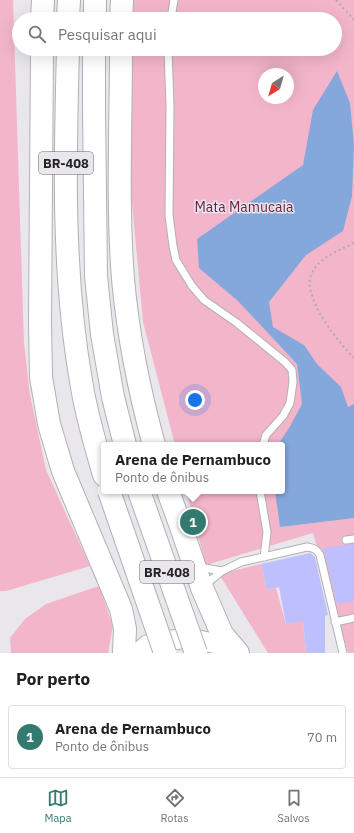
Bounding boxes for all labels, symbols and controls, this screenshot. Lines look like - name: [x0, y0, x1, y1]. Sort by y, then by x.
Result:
- search box: [12, 12, 342, 56]
- icon: search: [26, 23, 48, 45]
- text: Pesquisar aqui: [58, 25, 157, 44]
- north arrow: [258, 68, 294, 104]
- road number: BR-408: [39, 152, 93, 174]
- park label: Mata Mamucaia: [194, 198, 294, 216]
- your location: [185, 390, 205, 410]
- popup: [101, 442, 285, 494]
- text: Arena de Pernambuco: [115, 450, 271, 469]
- text: Ponto de ônibus: [115, 469, 209, 486]
- pin: 1: [180, 507, 206, 537]
- road number: BR-408: [140, 561, 194, 583]
- text: Por perto: [16, 668, 90, 690]
- text: Arena de Pernambuco: [55, 719, 211, 738]
- text: 1: [26, 729, 34, 746]
- text: 70 m: [307, 729, 337, 746]
- text: Ponto de ônibus: [55, 738, 149, 755]
- tab: Mapa: [44, 787, 72, 825]
- tab: Rotas: [160, 787, 189, 825]
- tab: Salvos: [278, 787, 310, 825]

